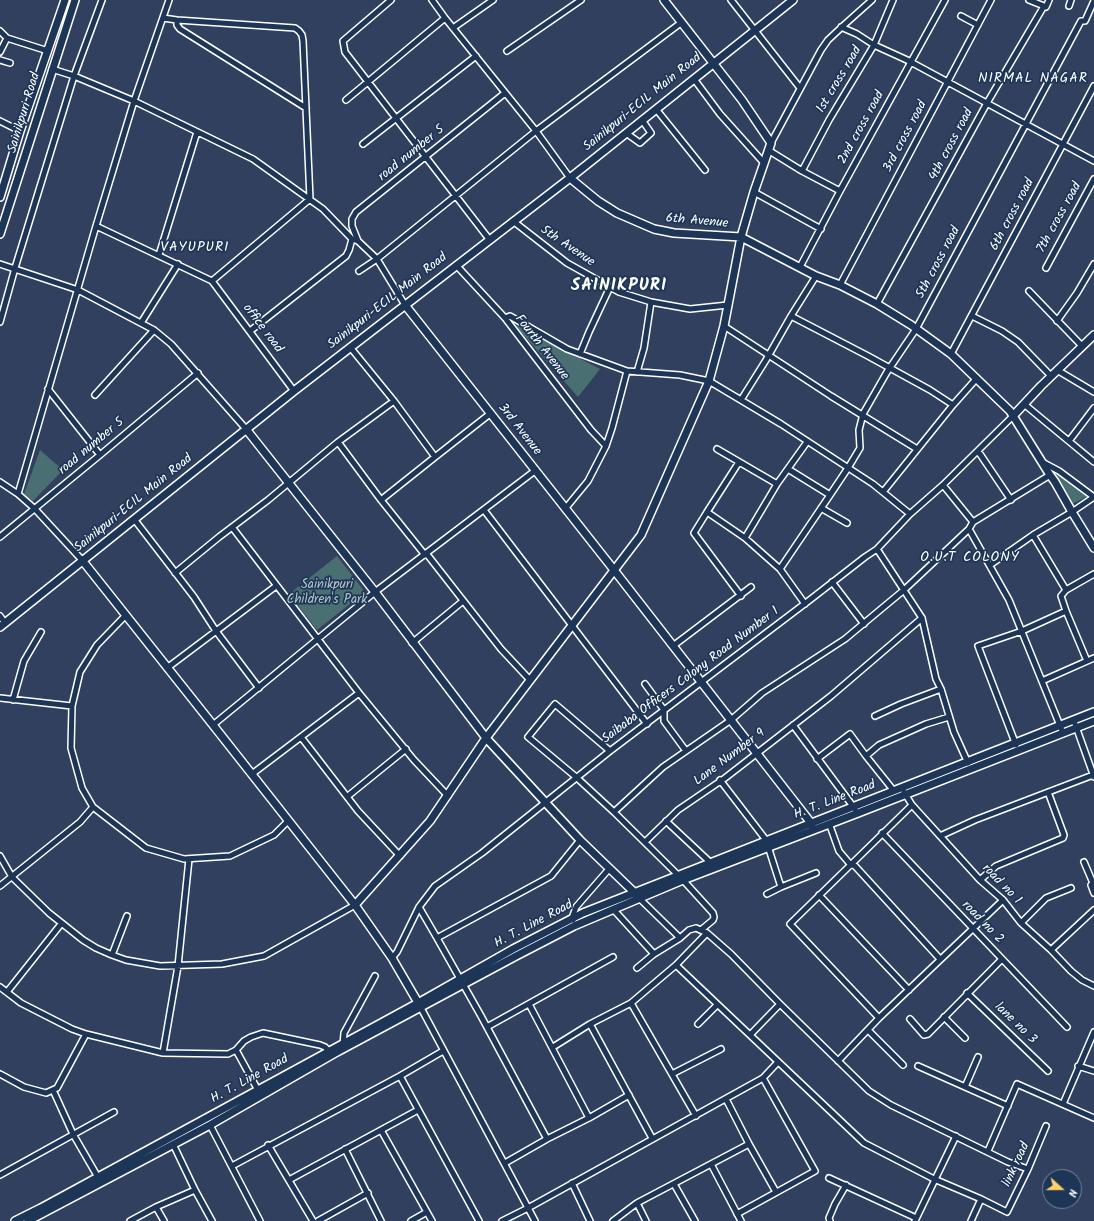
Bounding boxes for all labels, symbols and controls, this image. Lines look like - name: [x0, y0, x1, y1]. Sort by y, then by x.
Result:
- street label: 1st cross road: [814, 44, 866, 116]
- street label: Sainikpuri-ECIL Main Road: [581, 51, 705, 155]
- street label: Sainikpuri Road: [5, 71, 45, 155]
- district label: NIRMAL NAGAR: [978, 72, 1088, 88]
- street label: 2nd cross road: [835, 89, 889, 167]
- street label: 3rd cross road: [881, 99, 931, 175]
- street label: 4th cross road: [926, 106, 978, 184]
- street label: road number 5: [376, 123, 448, 185]
- street label: 6th cross road: [987, 176, 1039, 254]
- street label: 7th cross road: [1034, 180, 1086, 256]
- street label: 6th Avenue: [665, 211, 729, 233]
- street label: 5th Avenue: [537, 223, 597, 271]
- street label: 5th cross road: [914, 224, 964, 302]
- district label: VAYUPURI: [161, 241, 229, 257]
- street label: Sainikpuri-ECIL Main Road: [325, 250, 451, 354]
- district label: SAINIKPURI: [571, 277, 667, 297]
- street label: office road: [239, 301, 285, 357]
- street label: Fourth Avenue: [511, 312, 571, 384]
- street label: 3rd Avenue: [494, 401, 544, 459]
- street label: road number 5: [56, 415, 128, 479]
- street label: Sainikpuri-ECIL Main Road: [72, 452, 196, 556]
- district label: O.U.T COLONY: [920, 551, 1020, 567]
- park label: Sainikpuri Children's Park: [287, 578, 367, 609]
- street label: Saibaba Officers Colony Road Number 1: [599, 604, 783, 748]
- street label: Lane Number 9: [691, 726, 769, 790]
- street label: H. T. Line Road: [792, 778, 878, 824]
- street label: road no 1: [978, 862, 1024, 908]
- street label: H. T. Line Road: [492, 898, 576, 952]
- street label: road no 2: [958, 898, 1006, 948]
- street label: lane no 3: [991, 1000, 1039, 1048]
- street label: H. T. Line Road: [208, 1052, 292, 1108]
- street label: link road: [1000, 1140, 1034, 1190]
- north arrow: [1042, 1169, 1082, 1209]
- text: N: [1063, 1186, 1082, 1199]

